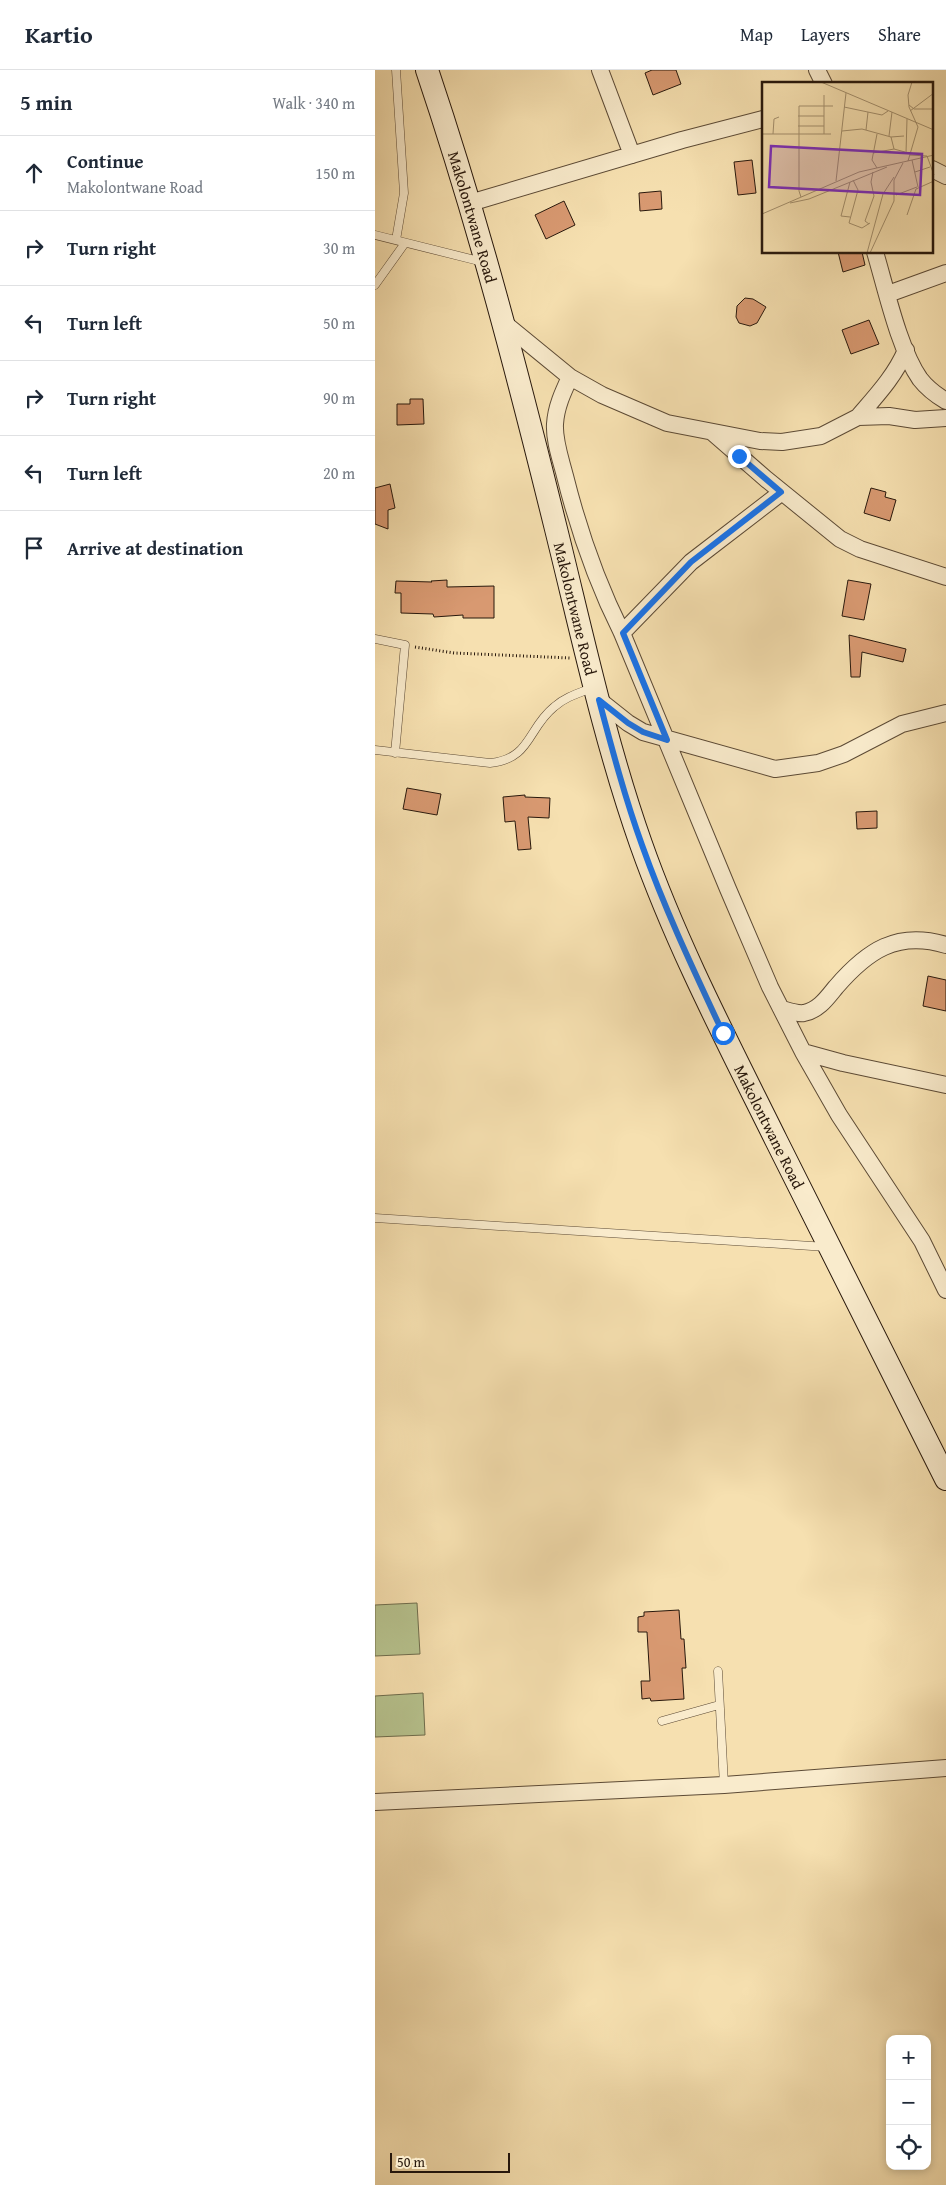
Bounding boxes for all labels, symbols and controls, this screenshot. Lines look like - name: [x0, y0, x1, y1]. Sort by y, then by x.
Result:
- text: Kartio: [25, 17, 93, 52]
- text: Map: [740, 21, 773, 48]
- text: Layers: [801, 21, 850, 48]
- text: Share: [878, 21, 921, 48]
- inset map: [762, 82, 933, 254]
- text: 5 min: [20, 87, 72, 118]
- text: Walk · 340 m: [272, 91, 355, 115]
- text: Continue: [67, 147, 144, 175]
- street label: Makolontwane Road: [442, 148, 504, 286]
- icon: ahead: [20, 159, 48, 187]
- text: 150 m: [315, 161, 355, 185]
- text: Makolontwane Road: [67, 175, 203, 199]
- icon: right: [20, 234, 48, 262]
- text: Turn right: [67, 234, 156, 262]
- text: 30 m: [323, 236, 355, 260]
- icon: left: [20, 309, 48, 337]
- text: Turn left: [67, 309, 142, 337]
- text: 50 m: [323, 311, 355, 335]
- icon: right: [20, 384, 48, 412]
- text: Turn right: [67, 384, 156, 412]
- text: 90 m: [323, 386, 355, 410]
- route end: [728, 445, 751, 468]
- icon: left: [20, 459, 48, 487]
- text: Turn left: [67, 459, 142, 487]
- text: 20 m: [323, 461, 355, 485]
- icon: arrive: [20, 534, 48, 562]
- text: Arrive at destination: [67, 534, 243, 562]
- street label: Makolontwane Road: [548, 540, 603, 678]
- route start: [712, 1022, 735, 1045]
- street label: Makolontwane Road: [728, 1060, 811, 1193]
- map controls: [886, 2035, 931, 2170]
- button: +: [886, 2035, 931, 2080]
- button: −: [886, 2080, 931, 2125]
- button: locate: [886, 2125, 931, 2170]
- scale bar: [390, 2150, 510, 2173]
- text: 50 m: [397, 2152, 425, 2172]

